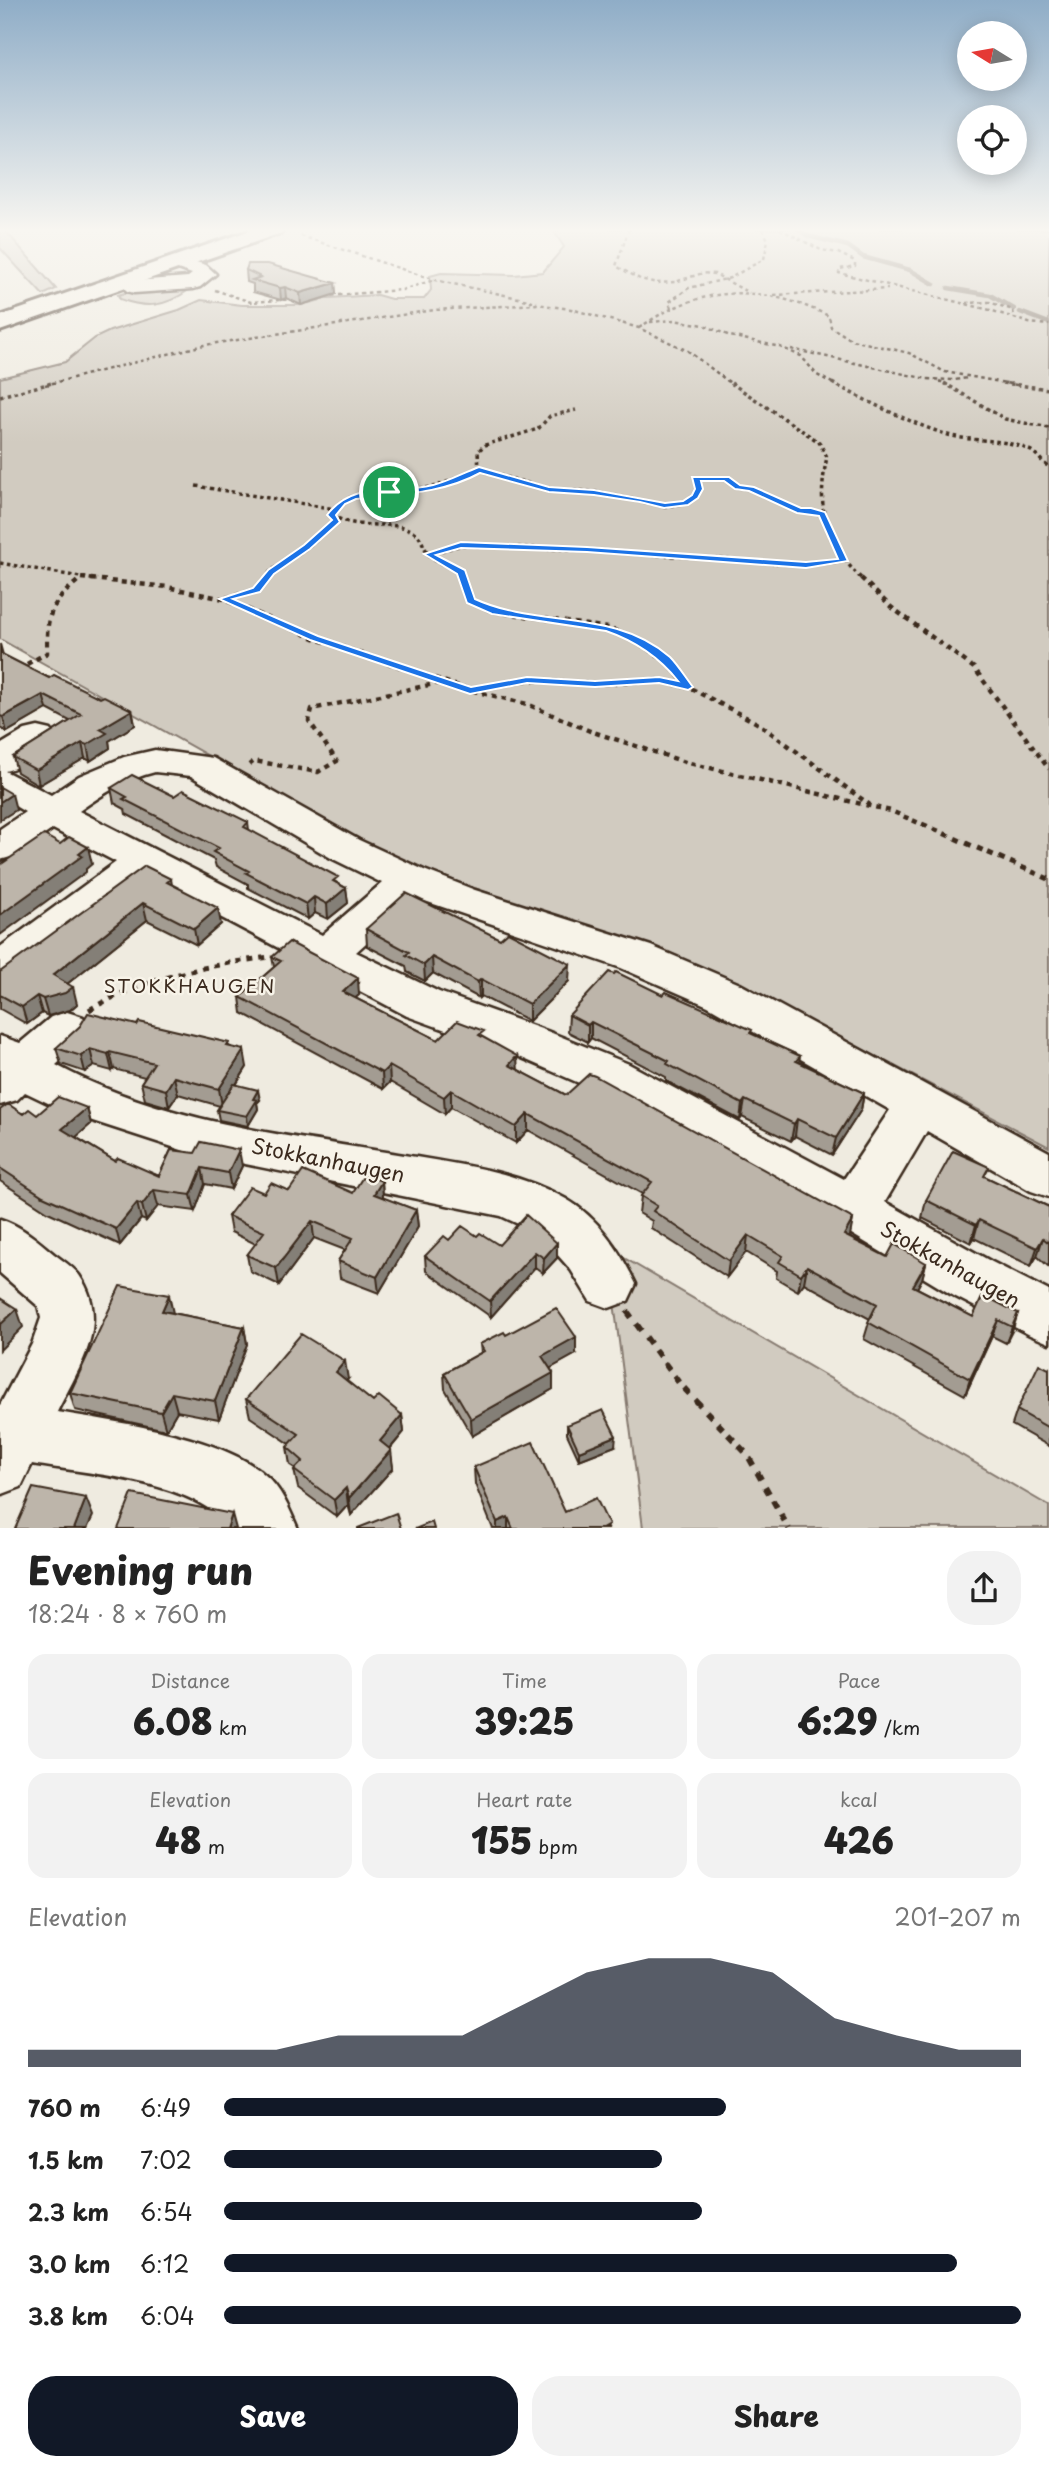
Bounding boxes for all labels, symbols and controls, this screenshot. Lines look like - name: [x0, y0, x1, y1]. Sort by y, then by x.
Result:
- north arrow: [957, 21, 1027, 91]
- map controls: [957, 21, 1027, 175]
- button: locate: [957, 105, 1027, 175]
- pin: [359, 462, 419, 522]
- icon: arrive: [370, 473, 408, 511]
- district label: STOKKHAUGEN: [104, 971, 276, 999]
- street label: Stokkanhaugen: [249, 1128, 408, 1190]
- street label: Stokkanhaugen: [875, 1212, 1027, 1315]
- text: Evening run: [28, 1541, 253, 1598]
- button: share: [947, 1551, 1021, 1625]
- text: 18:24 · 8 × 760 m: [28, 1596, 227, 1631]
- text: Distance: [150, 1666, 230, 1694]
- text: Time: [502, 1666, 547, 1694]
- text: Pace: [837, 1666, 880, 1694]
- text: 6.08: [133, 1694, 213, 1747]
- text: 39:25: [474, 1694, 575, 1747]
- text: 6:29: [797, 1694, 878, 1747]
- text: km: [213, 1713, 247, 1741]
- text: /km: [878, 1713, 920, 1741]
- text: Elevation: [149, 1785, 231, 1813]
- text: Heart rate: [477, 1785, 572, 1813]
- text: kcal: [840, 1785, 878, 1813]
- text: 48: [155, 1813, 202, 1866]
- text: 155: [471, 1813, 532, 1866]
- text: 426: [824, 1813, 894, 1866]
- text: m: [202, 1832, 225, 1860]
- text: bpm: [532, 1832, 578, 1860]
- text: Elevation: [28, 1899, 127, 1934]
- text: 201–207 m: [894, 1899, 1021, 1934]
- text: 760 m: [28, 2090, 101, 2125]
- text: 6:49: [140, 2090, 191, 2125]
- text: 1.5 km: [28, 2142, 104, 2177]
- text: 7:02: [140, 2142, 192, 2177]
- text: 2.3 km: [28, 2194, 109, 2229]
- text: 6:54: [140, 2194, 193, 2229]
- text: 3.0 km: [28, 2246, 110, 2281]
- text: 6:12: [140, 2246, 189, 2281]
- text: 3.8 km: [28, 2298, 108, 2333]
- text: 6:04: [140, 2298, 195, 2333]
- button: Save: [28, 2376, 518, 2456]
- button: Share: [532, 2376, 1021, 2456]

